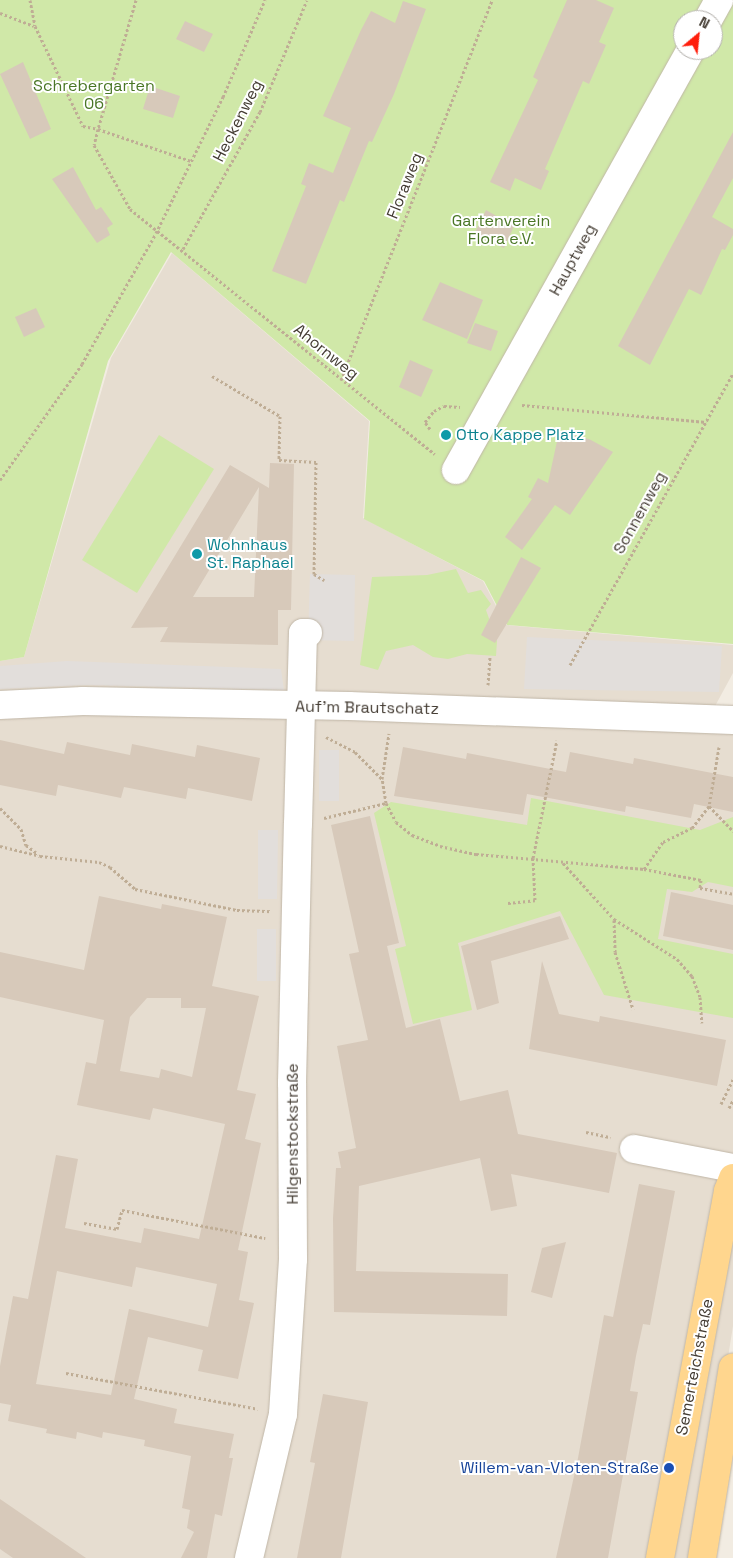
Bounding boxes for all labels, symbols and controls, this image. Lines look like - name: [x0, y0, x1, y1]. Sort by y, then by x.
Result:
- north arrow: [673, 10, 723, 60]
- text: N: [696, 12, 713, 33]
- park label: Schrebergarten 06: [33, 76, 155, 114]
- street label: Heckenweg: [209, 77, 267, 165]
- street label: Floraweg: [383, 150, 427, 222]
- park label: Gartenverein Flora e.V.: [452, 211, 550, 249]
- street label: Hauptweg: [545, 221, 601, 299]
- street label: Ahornweg: [290, 320, 362, 384]
- place label: Otto Kappe Platz: [456, 425, 584, 445]
- marker: Otto Kappe Platz: [440, 429, 452, 441]
- street label: Sonnenweg: [610, 469, 670, 557]
- place label: Wohnhaus St. Raphael: [207, 535, 294, 573]
- marker: Wohnhaus St. Raphael: [191, 548, 203, 560]
- street label: Auf'm Brautschatz: [295, 697, 439, 719]
- street label: Hilgenstockstraße: [283, 1063, 303, 1205]
- street label: Semerteichstraße: [672, 1297, 718, 1437]
- place label: Willem-van-Vloten-Straße: [460, 1458, 659, 1478]
- marker: Willem-van-Vloten-Straße: [663, 1462, 675, 1474]

